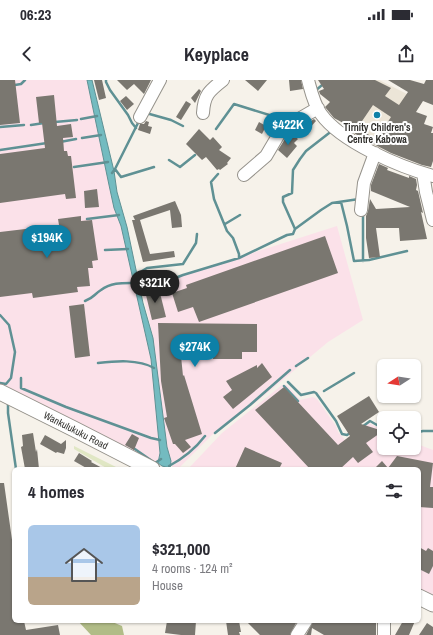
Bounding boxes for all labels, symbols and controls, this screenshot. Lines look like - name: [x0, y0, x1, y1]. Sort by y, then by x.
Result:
- text: 06:23: [20, 4, 51, 25]
- text: Keyplace: [184, 42, 249, 67]
- icon: back: [16, 43, 38, 65]
- icon: share: [395, 43, 417, 65]
- marker: Tirnity Children's Centre Kabowa: [372, 110, 382, 120]
- pin: $422K: [260, 112, 316, 146]
- text: $422K: [272, 116, 304, 133]
- place label: Tirnity Children's Centre Kabowa: [344, 121, 411, 146]
- pin: $194K: [19, 225, 75, 259]
- text: $194K: [31, 229, 63, 246]
- pin: $321K: [127, 270, 183, 304]
- text: $321K: [139, 274, 171, 291]
- pin: $274K: [167, 334, 223, 368]
- text: $274K: [179, 338, 211, 355]
- north arrow: [377, 359, 421, 403]
- map controls: [377, 359, 421, 455]
- street label: Wankulukuku Road: [41, 409, 110, 452]
- button: locate: [377, 411, 421, 455]
- text: 4 homes: [28, 480, 85, 503]
- icon: filters: [383, 480, 405, 502]
- text: $321,000: [152, 537, 210, 560]
- icon: home: [60, 541, 108, 589]
- text: 4 rooms · 124 m²: [152, 560, 233, 577]
- text: House: [152, 577, 183, 594]

